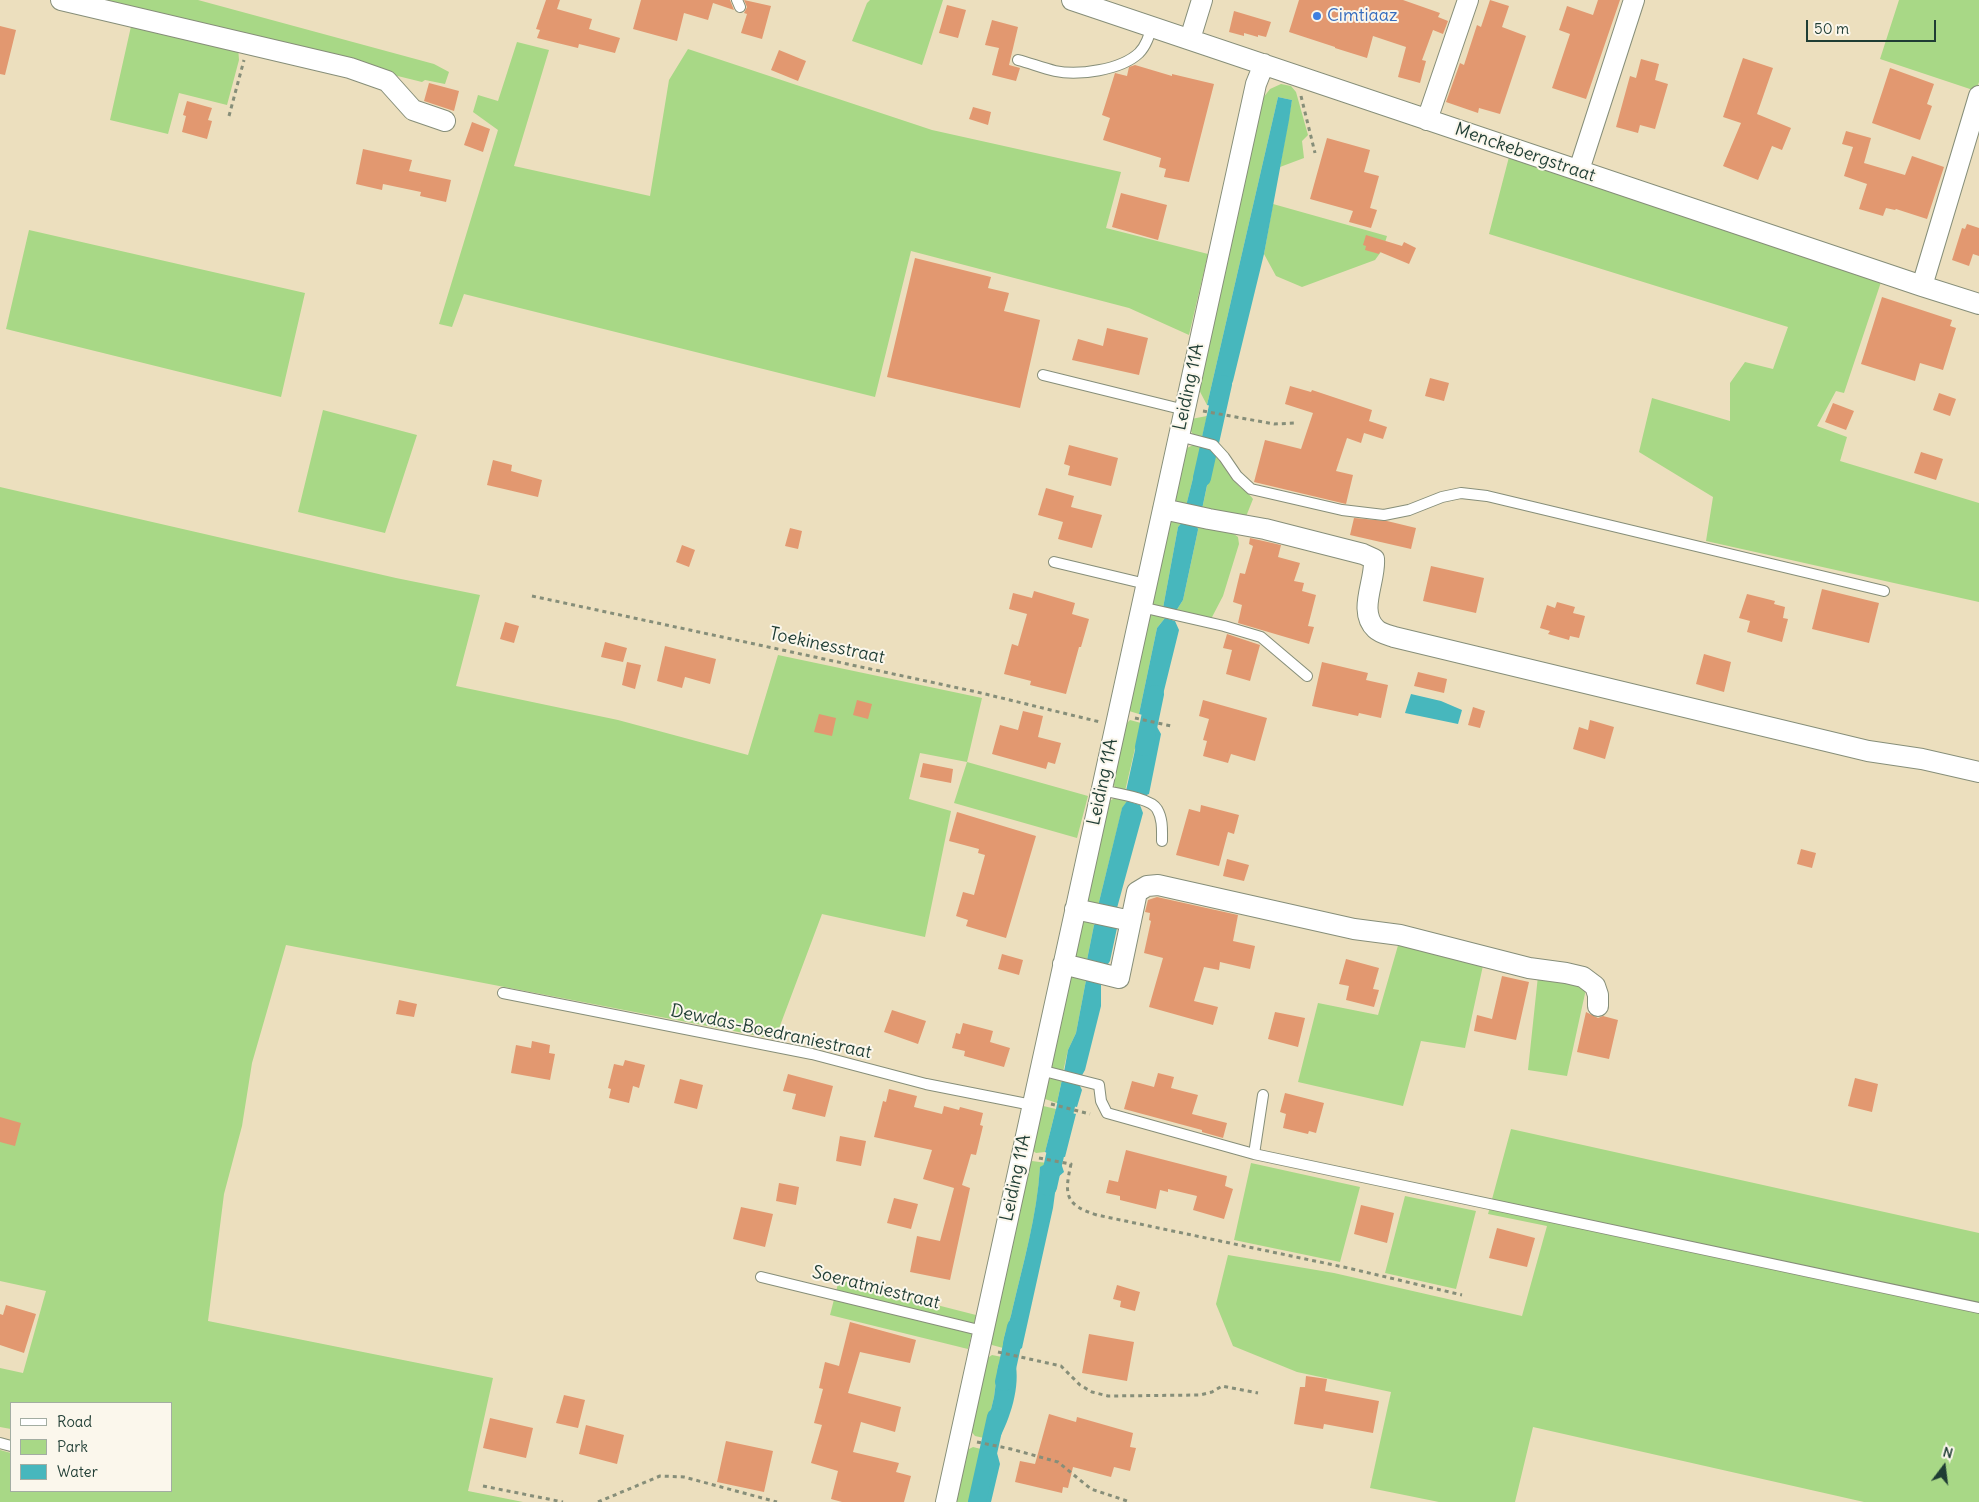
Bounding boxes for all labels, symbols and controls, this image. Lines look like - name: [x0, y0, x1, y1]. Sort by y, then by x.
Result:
- place label: Cimtiaaz: [1327, 5, 1398, 27]
- marker: Cimtiaaz: [1311, 10, 1323, 22]
- scale bar: [1809, 10, 1939, 42]
- text: 50 m: [1814, 19, 1849, 38]
- street label: Menckebergstraat: [1452, 119, 1598, 187]
- street label: Leiding 11A: [1169, 342, 1209, 432]
- street label: Toekinesstraat: [767, 623, 887, 669]
- street label: Leiding 11A: [1083, 737, 1123, 827]
- street label: Dewdas-Boedraniestraat: [669, 1000, 873, 1064]
- street label: Leiding 11A: [996, 1133, 1036, 1223]
- street label: Soeratmiestraat: [810, 1262, 942, 1314]
- legend: [10, 1402, 172, 1492]
- text: Road: [57, 1412, 92, 1431]
- text: Park: [57, 1437, 88, 1456]
- north arrow: [1919, 1442, 1969, 1492]
- text: N: [1941, 1443, 1955, 1462]
- text: Water: [57, 1462, 98, 1481]

